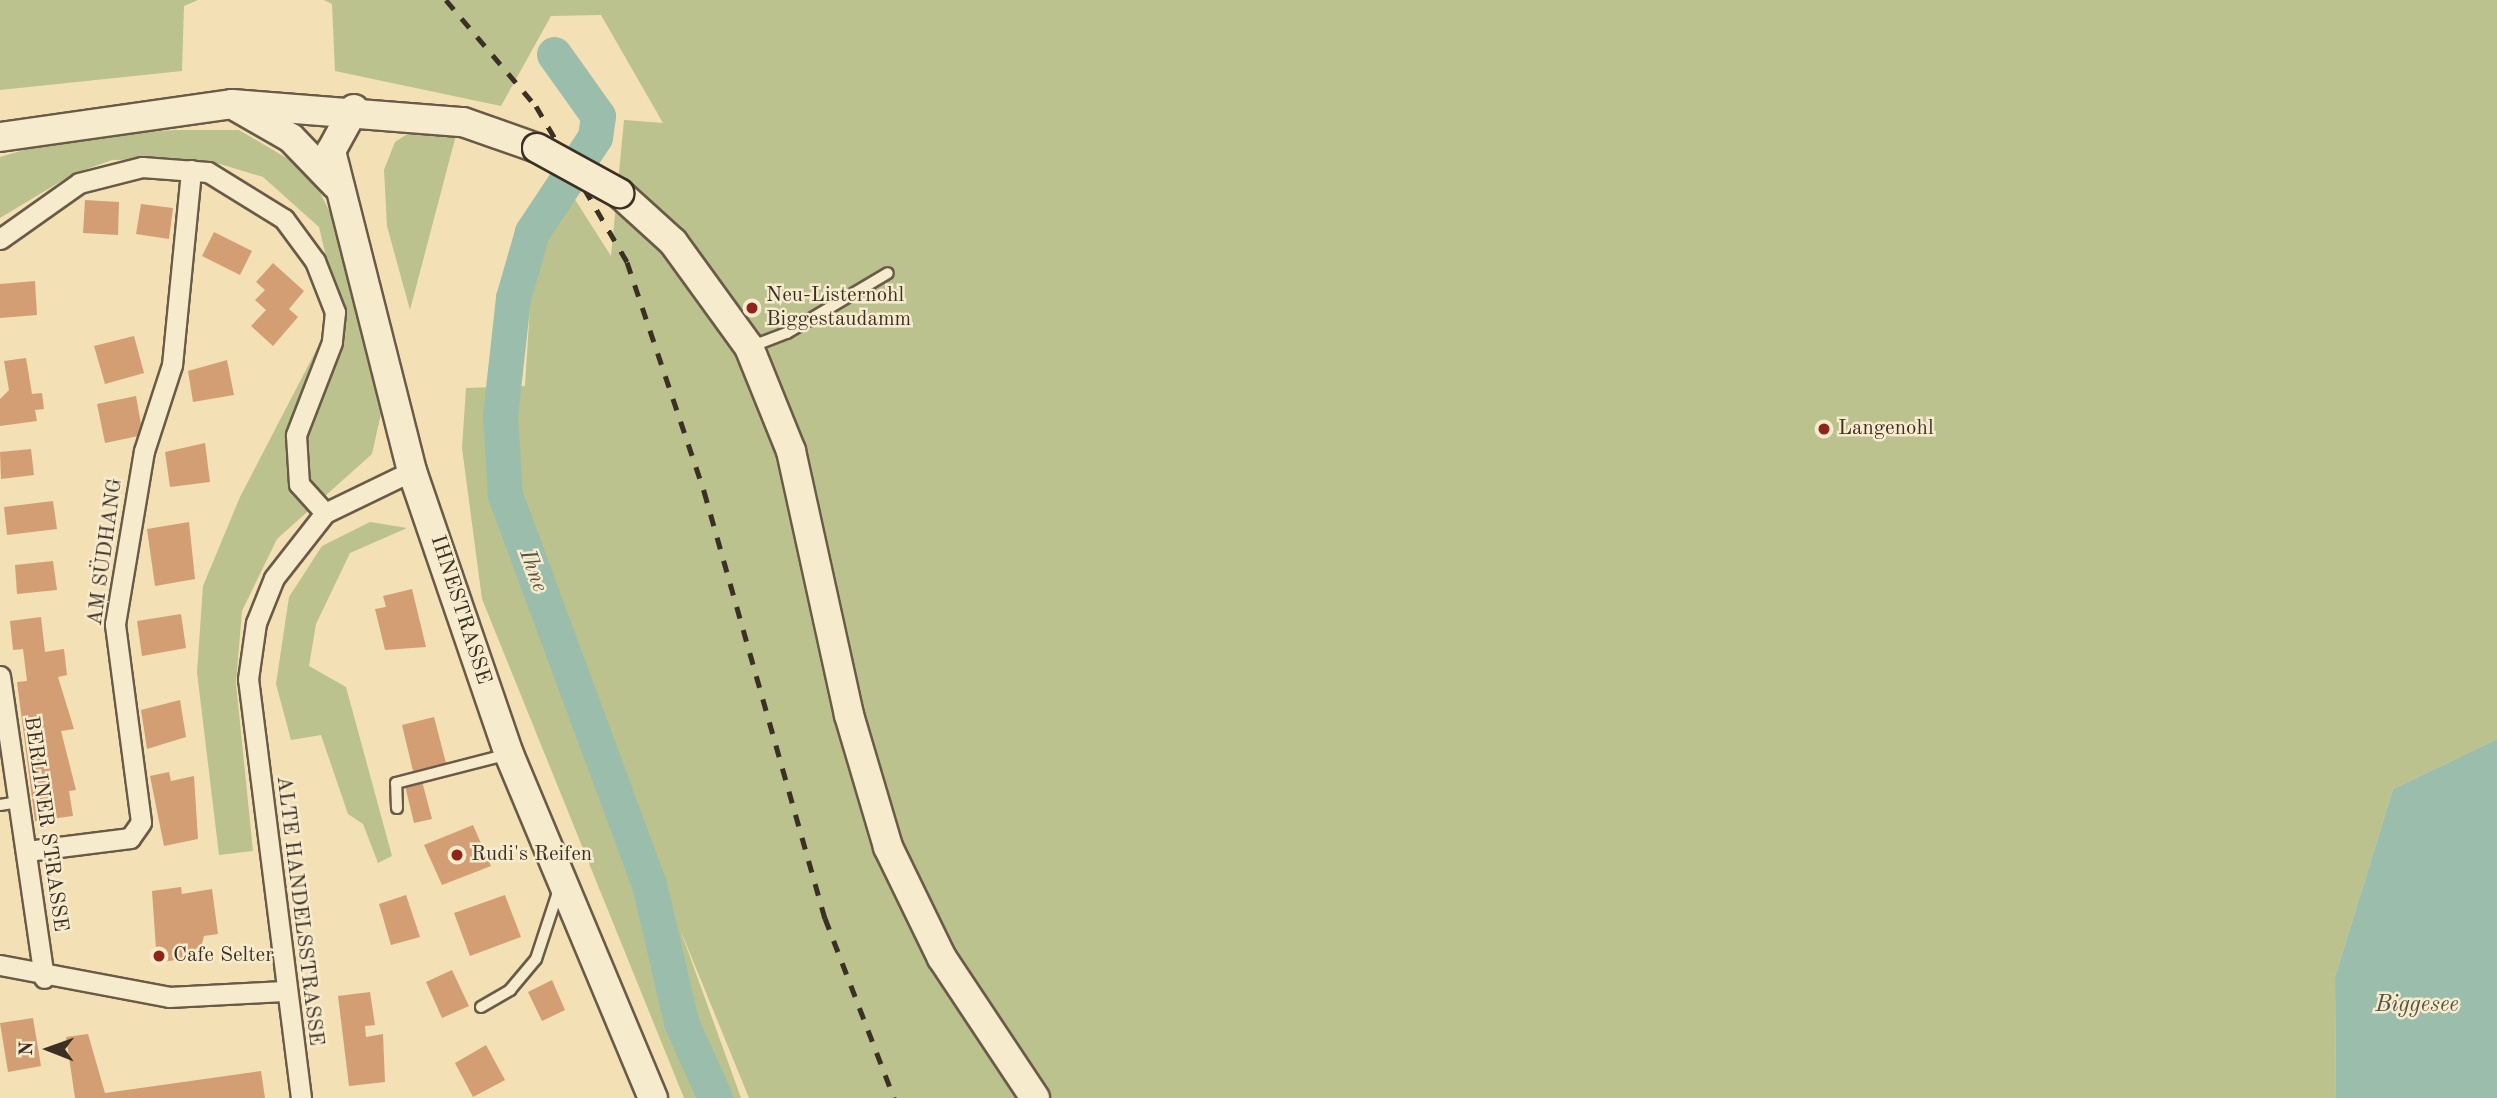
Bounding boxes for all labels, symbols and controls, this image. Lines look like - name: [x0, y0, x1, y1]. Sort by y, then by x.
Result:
- place label: Neu-Listernohl Biggestaudamm: [766, 283, 911, 333]
- marker: Neu-Listernohl Biggestaudamm: [744, 300, 760, 316]
- place label: Langenohl: [1838, 416, 1934, 442]
- marker: Langenohl: [1816, 421, 1832, 437]
- street label: AM SÜDHANG: [83, 477, 129, 627]
- street label: IHNESTRASSE: [424, 532, 496, 688]
- water label: Ihne: [513, 546, 553, 596]
- street label: BERLINER STRASSE: [17, 715, 73, 933]
- street label: ALTE HANDELSSTRASSE: [270, 775, 328, 1047]
- place label: Rudi's Reifen: [471, 842, 592, 868]
- marker: Rudi's Reifen: [449, 847, 465, 863]
- place label: Cafe Selter: [173, 943, 274, 969]
- marker: Cafe Selter: [151, 948, 167, 964]
- water label: Biggesee: [2375, 991, 2459, 1019]
- north arrow: [14, 1014, 84, 1084]
- text: N: [18, 1041, 37, 1056]

